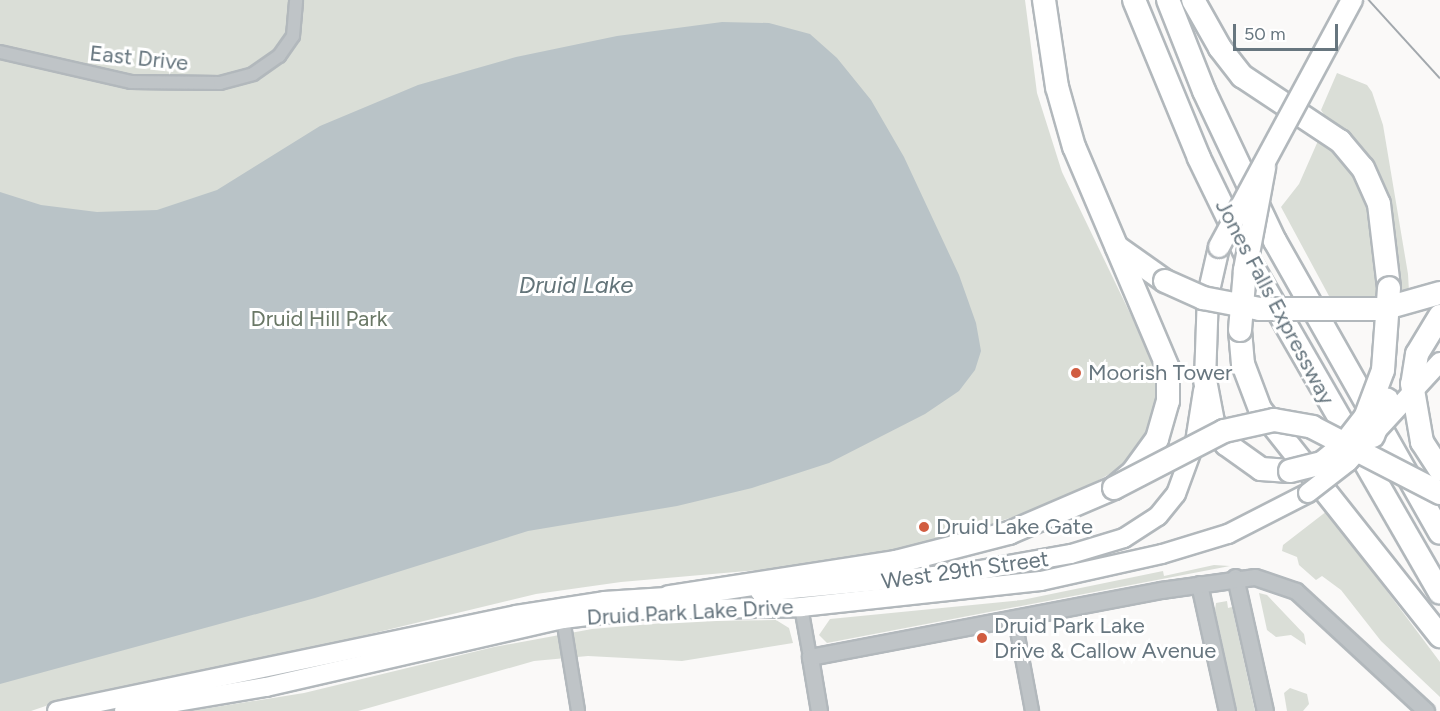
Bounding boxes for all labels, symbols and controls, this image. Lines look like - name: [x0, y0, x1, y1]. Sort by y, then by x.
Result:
- scale bar: [1236, 12, 1341, 50]
- text: 50 m: [1244, 23, 1286, 45]
- street label: East Drive: [88, 40, 190, 76]
- street label: Jones Falls Expressway: [1210, 195, 1340, 409]
- water label: Druid Lake: [519, 271, 633, 299]
- park label: Druid Hill Park: [251, 306, 387, 332]
- place label: Moorish Tower: [1088, 360, 1232, 386]
- marker: Moorish Tower: [1069, 366, 1083, 380]
- place label: Druid Lake Gate: [936, 514, 1093, 540]
- marker: Druid Lake Gate: [917, 520, 931, 534]
- street label: West 29th Street: [880, 545, 1050, 595]
- street label: Druid Park Lake Drive: [586, 593, 794, 631]
- place label: Druid Park Lake Drive & Callow Avenue: [994, 612, 1216, 664]
- marker: Druid Park Lake Drive & Callow Avenue: [975, 631, 989, 645]

